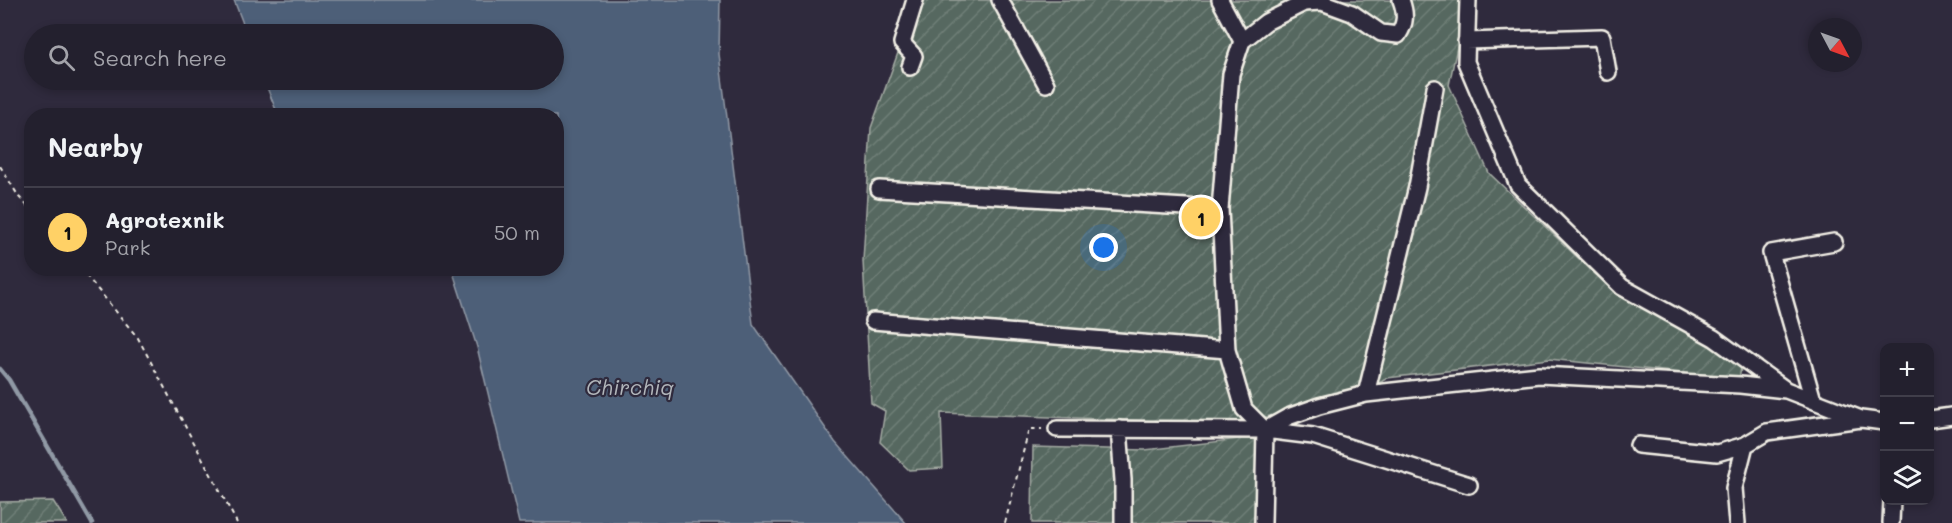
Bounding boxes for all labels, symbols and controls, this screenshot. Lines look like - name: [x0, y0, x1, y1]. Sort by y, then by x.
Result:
- north arrow: [1808, 18, 1862, 72]
- search box: [24, 24, 564, 90]
- icon: search: [45, 41, 78, 74]
- text: Search here: [93, 43, 227, 72]
- text: Nearby: [48, 130, 143, 164]
- pin: 1: [1182, 194, 1220, 240]
- text: Agrotexnik: [105, 205, 225, 234]
- text: 1: [63, 219, 72, 245]
- text: 50 m: [494, 219, 540, 245]
- your location: [1089, 233, 1118, 262]
- text: Park: [105, 234, 150, 260]
- map controls: [1880, 343, 1934, 505]
- button: +: [1880, 343, 1934, 397]
- water label: Chirchiq: [586, 373, 674, 400]
- button: −: [1880, 397, 1934, 451]
- button: layers: [1880, 451, 1934, 505]

